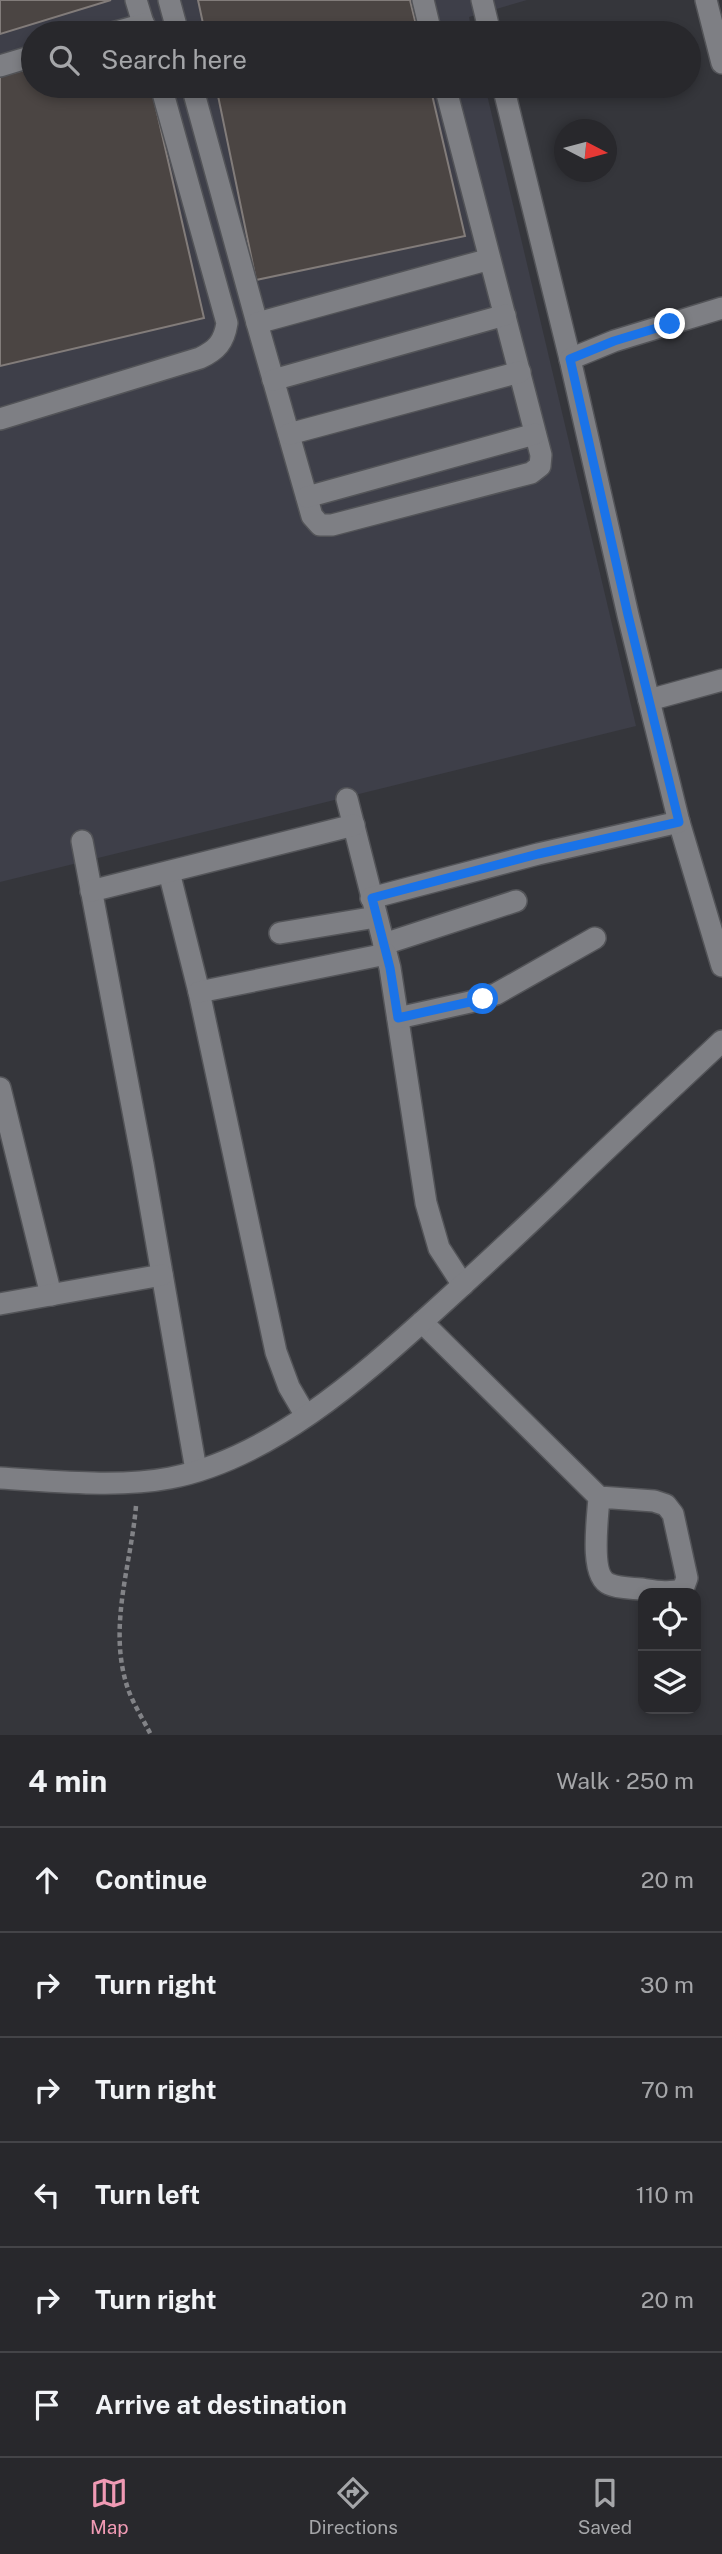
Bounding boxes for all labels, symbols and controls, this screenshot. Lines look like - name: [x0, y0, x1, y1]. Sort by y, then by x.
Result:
- search box: [21, 21, 701, 98]
- icon: search: [45, 41, 83, 79]
- text: Search here: [101, 44, 247, 75]
- north arrow: [554, 119, 617, 182]
- route end: [654, 308, 685, 339]
- route start: [467, 983, 498, 1014]
- map controls: [638, 1588, 701, 1714]
- button: locate: [638, 1588, 701, 1651]
- button: layers: [638, 1651, 701, 1714]
- text: 4 min: [28, 1763, 107, 1799]
- text: Walk · 250 m: [556, 1767, 694, 1794]
- icon: ahead: [28, 1861, 66, 1899]
- text: Continue: [95, 1864, 207, 1895]
- text: 20 m: [641, 1866, 694, 1893]
- icon: right: [28, 1966, 66, 2004]
- text: Turn right: [95, 1969, 217, 2000]
- text: 30 m: [640, 1971, 694, 1998]
- icon: right: [28, 2071, 66, 2109]
- text: Turn right: [95, 2074, 217, 2105]
- text: 70 m: [641, 2076, 694, 2103]
- icon: left: [28, 2176, 66, 2214]
- text: Turn left: [95, 2179, 200, 2210]
- text: 110 m: [636, 2181, 694, 2208]
- icon: right: [28, 2281, 66, 2319]
- text: Turn right: [95, 2284, 217, 2315]
- text: 20 m: [641, 2286, 694, 2313]
- icon: arrive: [28, 2386, 66, 2424]
- text: Arrive at destination: [95, 2389, 347, 2420]
- tab: Map: [90, 2474, 129, 2538]
- tab: Directions: [309, 2474, 398, 2538]
- tab: Saved: [578, 2474, 632, 2538]

